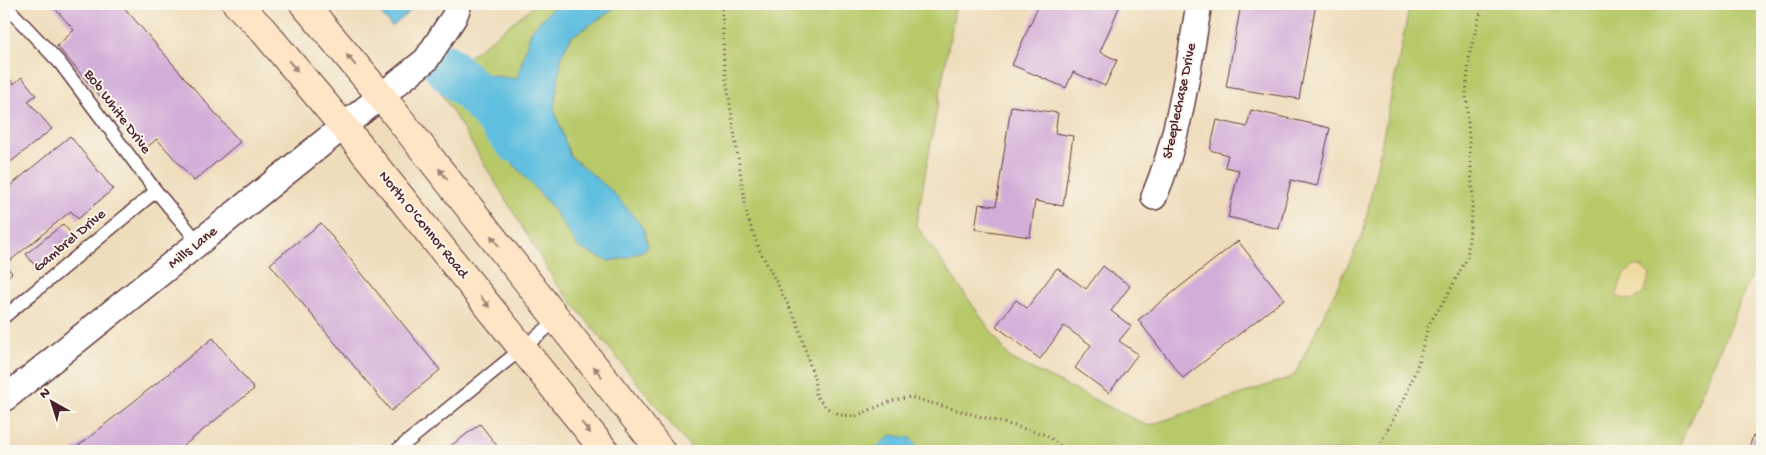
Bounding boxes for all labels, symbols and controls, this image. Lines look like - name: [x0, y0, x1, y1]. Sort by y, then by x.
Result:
- street label: Steeplechase Drive: [1159, 41, 1201, 161]
- one-way arrow: [345, 54, 356, 67]
- one-way arrow: [287, 60, 298, 72]
- street label: Bob White Drive: [79, 65, 155, 158]
- street label: North O'Connor Road: [374, 168, 473, 283]
- one-way arrow: [437, 168, 448, 181]
- street label: Gambrel Drive: [30, 205, 110, 276]
- street label: Mills Lane: [165, 223, 221, 273]
- one-way arrow: [489, 234, 500, 247]
- one-way arrow: [479, 295, 490, 308]
- one-way arrow: [593, 365, 603, 379]
- north arrow: [28, 378, 78, 428]
- text: N: [36, 384, 54, 403]
- one-way arrow: [581, 421, 592, 434]

